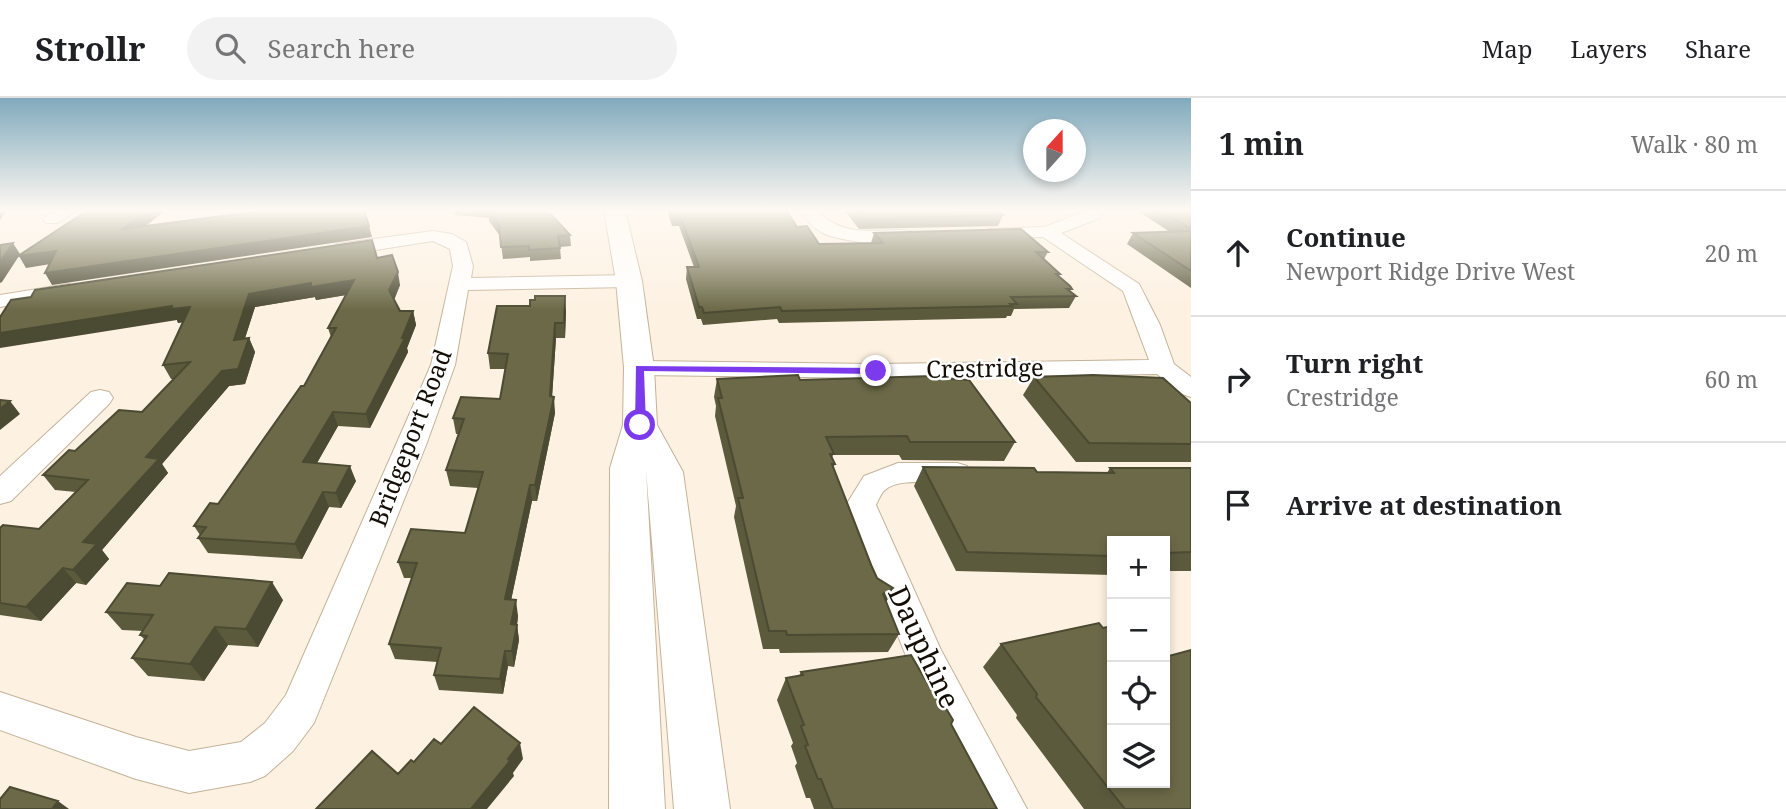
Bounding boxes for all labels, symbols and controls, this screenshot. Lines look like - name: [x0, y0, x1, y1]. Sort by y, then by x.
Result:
- search box: [187, 17, 677, 80]
- text: Strollr: [35, 26, 145, 71]
- icon: search: [211, 29, 249, 67]
- text: Search here: [267, 30, 415, 66]
- text: Map: [1482, 32, 1533, 65]
- text: Layers: [1571, 32, 1647, 65]
- text: Share: [1685, 32, 1751, 65]
- north arrow: [1023, 119, 1086, 182]
- text: 1 min: [1219, 123, 1304, 164]
- text: Walk · 80 m: [1631, 128, 1758, 160]
- text: Continue: [1286, 219, 1406, 255]
- icon: ahead: [1219, 234, 1257, 272]
- text: 20 m: [1705, 237, 1758, 269]
- text: Newport Ridge Drive West: [1286, 255, 1575, 287]
- street label: Bridgeport Road: [361, 344, 459, 531]
- text: Turn right: [1286, 345, 1423, 381]
- street label: Crestridge: [926, 350, 1044, 385]
- route end: [860, 355, 891, 386]
- icon: right: [1219, 360, 1257, 398]
- text: 60 m: [1705, 363, 1758, 395]
- text: Crestridge: [1286, 381, 1399, 413]
- route start: [624, 409, 655, 440]
- icon: arrive: [1219, 486, 1257, 524]
- text: Arrive at destination: [1286, 487, 1562, 523]
- map controls: [1107, 536, 1170, 788]
- button: +: [1107, 536, 1170, 599]
- street label: Dauphine: [880, 579, 970, 714]
- button: −: [1107, 599, 1170, 662]
- button: locate: [1107, 662, 1170, 725]
- button: layers: [1107, 725, 1170, 788]

